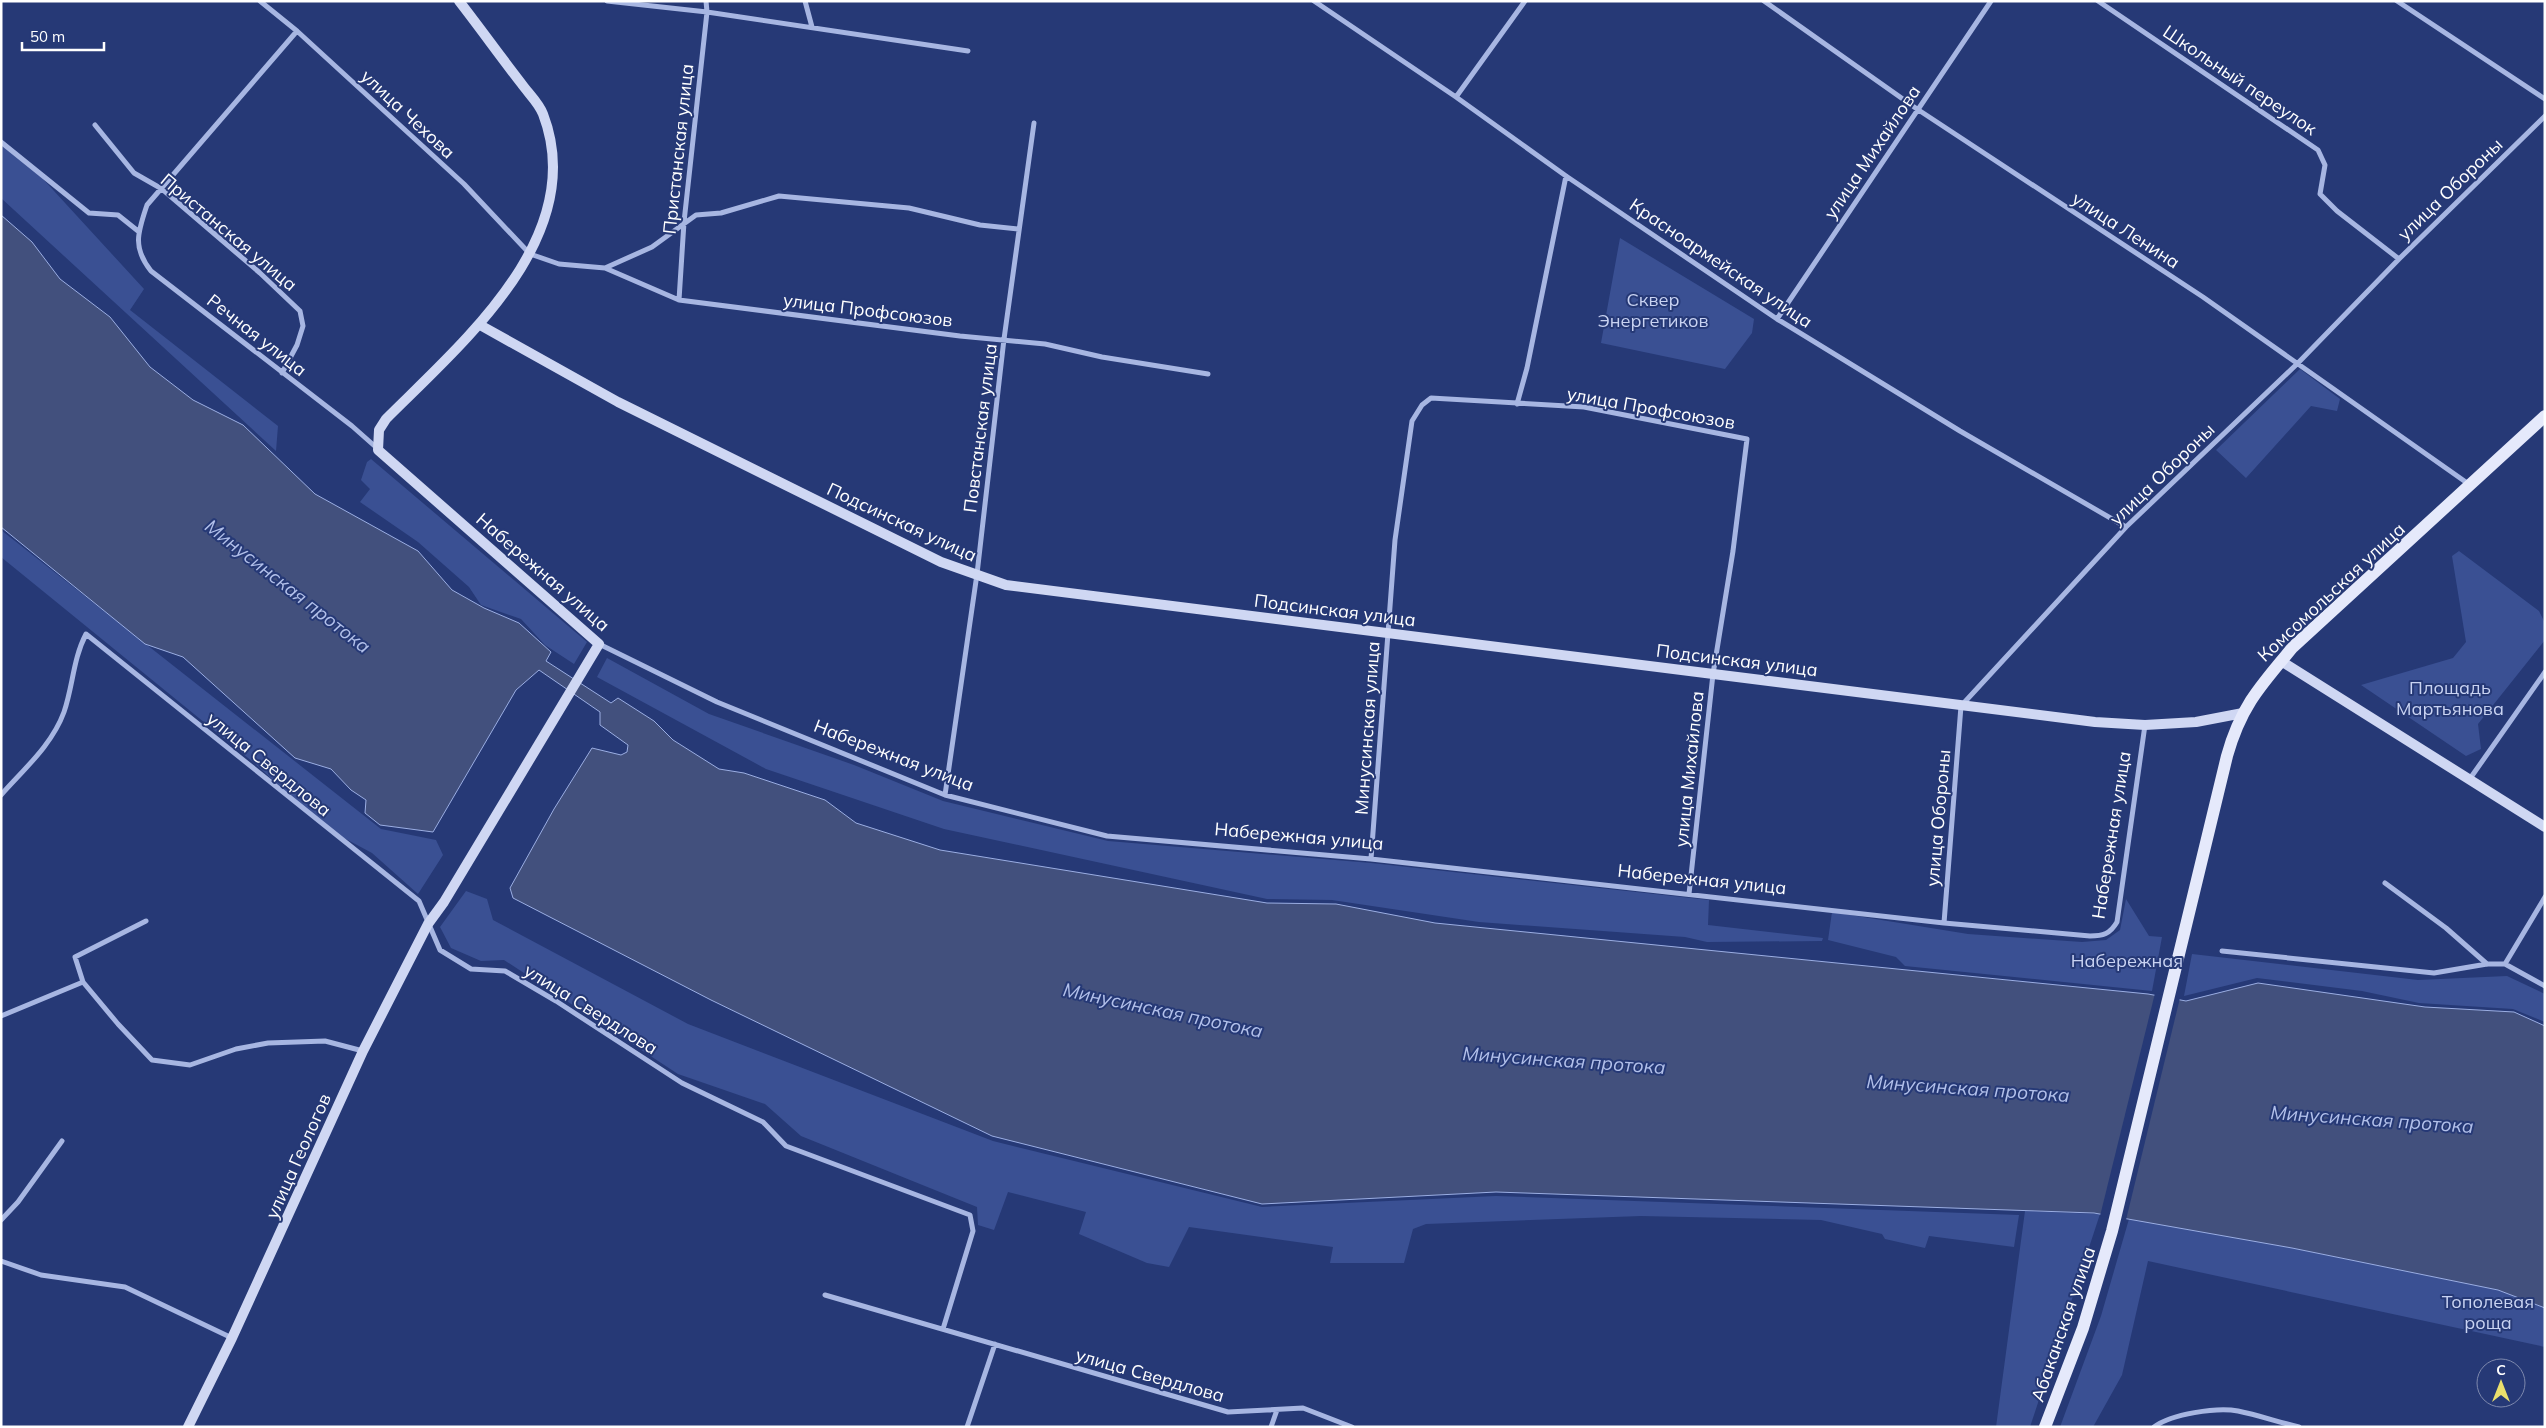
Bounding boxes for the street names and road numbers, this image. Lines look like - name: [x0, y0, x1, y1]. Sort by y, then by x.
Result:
- street label: Школьный переулок: [2159, 20, 2322, 140]
- street label: Пристанская улица: [658, 63, 698, 235]
- street label: улица Чехова: [356, 64, 460, 164]
- street label: улица Михайлова: [1819, 81, 1925, 223]
- street label: улица Обороны: [2393, 133, 2507, 245]
- street label: Пристанская улица: [156, 168, 302, 296]
- street label: улица Ленина: [2068, 187, 2184, 273]
- street label: Красноармейская улица: [1625, 193, 1817, 333]
- street label: улица Профсоюзов: [782, 288, 954, 332]
- street label: Речная улица: [203, 289, 311, 381]
- street label: Повстанская улица: [958, 342, 1002, 514]
- street label: улица Профсоюзов: [1565, 382, 1737, 434]
- street label: улица Обороны: [2105, 418, 2219, 530]
- street label: Подсинская улица: [823, 477, 981, 567]
- street label: Набережная улица: [471, 508, 615, 636]
- street label: Комсомольская улица: [2252, 518, 2410, 666]
- street label: Подсинская улица: [1253, 589, 1417, 631]
- street label: Подсинская улица: [1655, 639, 1819, 681]
- street label: Минусинская улица: [1349, 640, 1385, 816]
- street label: улица Михайлова: [1669, 690, 1709, 848]
- street label: улица Свердлова: [202, 707, 336, 821]
- street label: Набережная улица: [811, 714, 977, 796]
- street label: улица Обороны: [1921, 748, 1955, 888]
- street label: Набережная улица: [2086, 749, 2136, 921]
- street label: Набережная улица: [1214, 817, 1384, 855]
- street label: Набережная улица: [1617, 859, 1787, 899]
- street label: улица Свердлова: [520, 959, 662, 1059]
- street label: улица Геологов: [260, 1090, 336, 1222]
- street label: Абаканская улица: [2026, 1243, 2100, 1405]
- street label: улица Свердлова: [1073, 1343, 1227, 1407]

